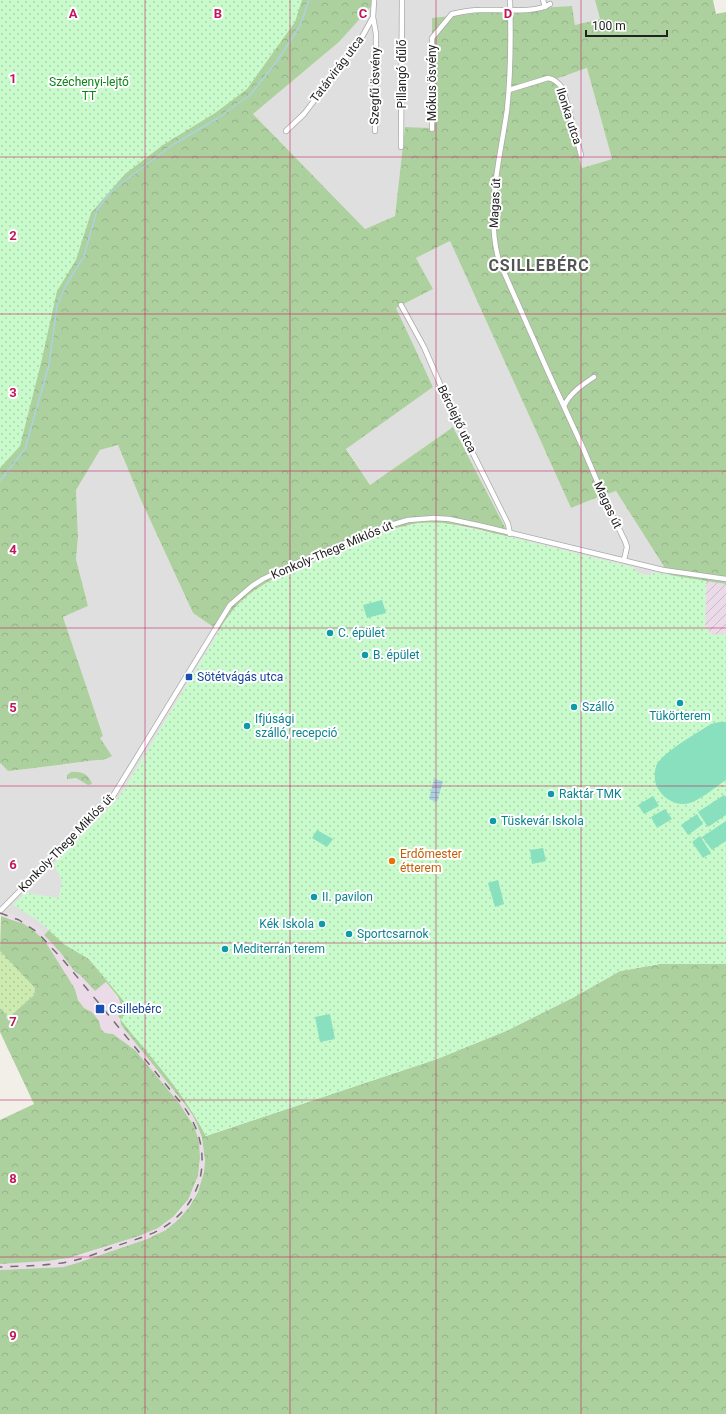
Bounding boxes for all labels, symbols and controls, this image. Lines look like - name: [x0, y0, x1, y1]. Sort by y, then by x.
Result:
- text: A: [69, 6, 78, 21]
- text: B: [214, 6, 222, 21]
- text: C: [359, 6, 368, 21]
- text: D: [504, 6, 512, 21]
- scale bar: [586, 12, 667, 38]
- text: 100 m: [592, 19, 626, 33]
- street label: Tatárvirág utca: [307, 33, 367, 105]
- street label: Pillangó dűlő: [395, 39, 409, 109]
- street label: Mókus ösvény: [425, 44, 439, 121]
- street label: Szegfű ösvény: [367, 47, 383, 125]
- text: 1: [9, 71, 17, 86]
- park label: Széchenyi-lejtő TT: [49, 75, 129, 103]
- street label: Ilonka utca: [553, 86, 585, 146]
- street label: Magas út: [487, 178, 503, 228]
- text: 2: [9, 228, 17, 243]
- district label: CSILLEBÉRC: [488, 256, 590, 275]
- street label: Bérclejtő utca: [435, 383, 479, 455]
- text: 3: [9, 385, 17, 400]
- street label: Magas út: [591, 479, 625, 531]
- street label: Konkoly-Thege Miklós út: [269, 518, 395, 582]
- text: 4: [9, 542, 17, 557]
- place label: C. épület: [338, 626, 385, 640]
- marker: C. épület: [325, 628, 335, 638]
- place label: B. épület: [373, 648, 420, 662]
- marker: B. épület: [360, 650, 370, 660]
- place label: Sötétvágás utca: [197, 670, 283, 684]
- marker: Sötétvágás utca: [184, 672, 194, 682]
- marker: Tükörterem: [675, 698, 685, 708]
- text: 5: [9, 700, 17, 715]
- place label: Szálló: [582, 700, 614, 714]
- marker: Szálló: [569, 702, 579, 712]
- place label: Tükörterem: [649, 709, 711, 723]
- place label: Ifjúsági szálló, recepció: [255, 712, 338, 740]
- marker: Ifjúsági szálló, recepció: [242, 721, 252, 731]
- place label: Raktár TMK: [559, 787, 622, 801]
- marker: Raktár TMK: [546, 789, 556, 799]
- street label: Konkoly-Thege Miklós út: [16, 791, 117, 895]
- place label: Tüskevár Iskola: [501, 814, 584, 828]
- marker: Tüskevár Iskola: [488, 816, 498, 826]
- place label: Erdőmester étterem: [400, 847, 462, 875]
- marker: Erdőmester étterem: [387, 856, 397, 866]
- text: 6: [9, 857, 17, 872]
- place label: II. pavilon: [322, 890, 373, 904]
- marker: II. pavilon: [309, 892, 319, 902]
- place label: Kék Iskola: [259, 917, 314, 931]
- marker: Kék Iskola: [317, 919, 327, 929]
- place label: Sportcsarnok: [357, 927, 430, 941]
- marker: Sportcsarnok: [344, 929, 354, 939]
- place label: Mediterrán terem: [233, 942, 325, 956]
- marker: Mediterrán terem: [220, 944, 230, 954]
- place label: Csillebérc: [109, 1002, 161, 1016]
- marker: Csillebérc: [94, 1003, 106, 1015]
- text: 7: [9, 1014, 17, 1029]
- text: 8: [9, 1171, 17, 1186]
- text: 9: [9, 1328, 17, 1343]

